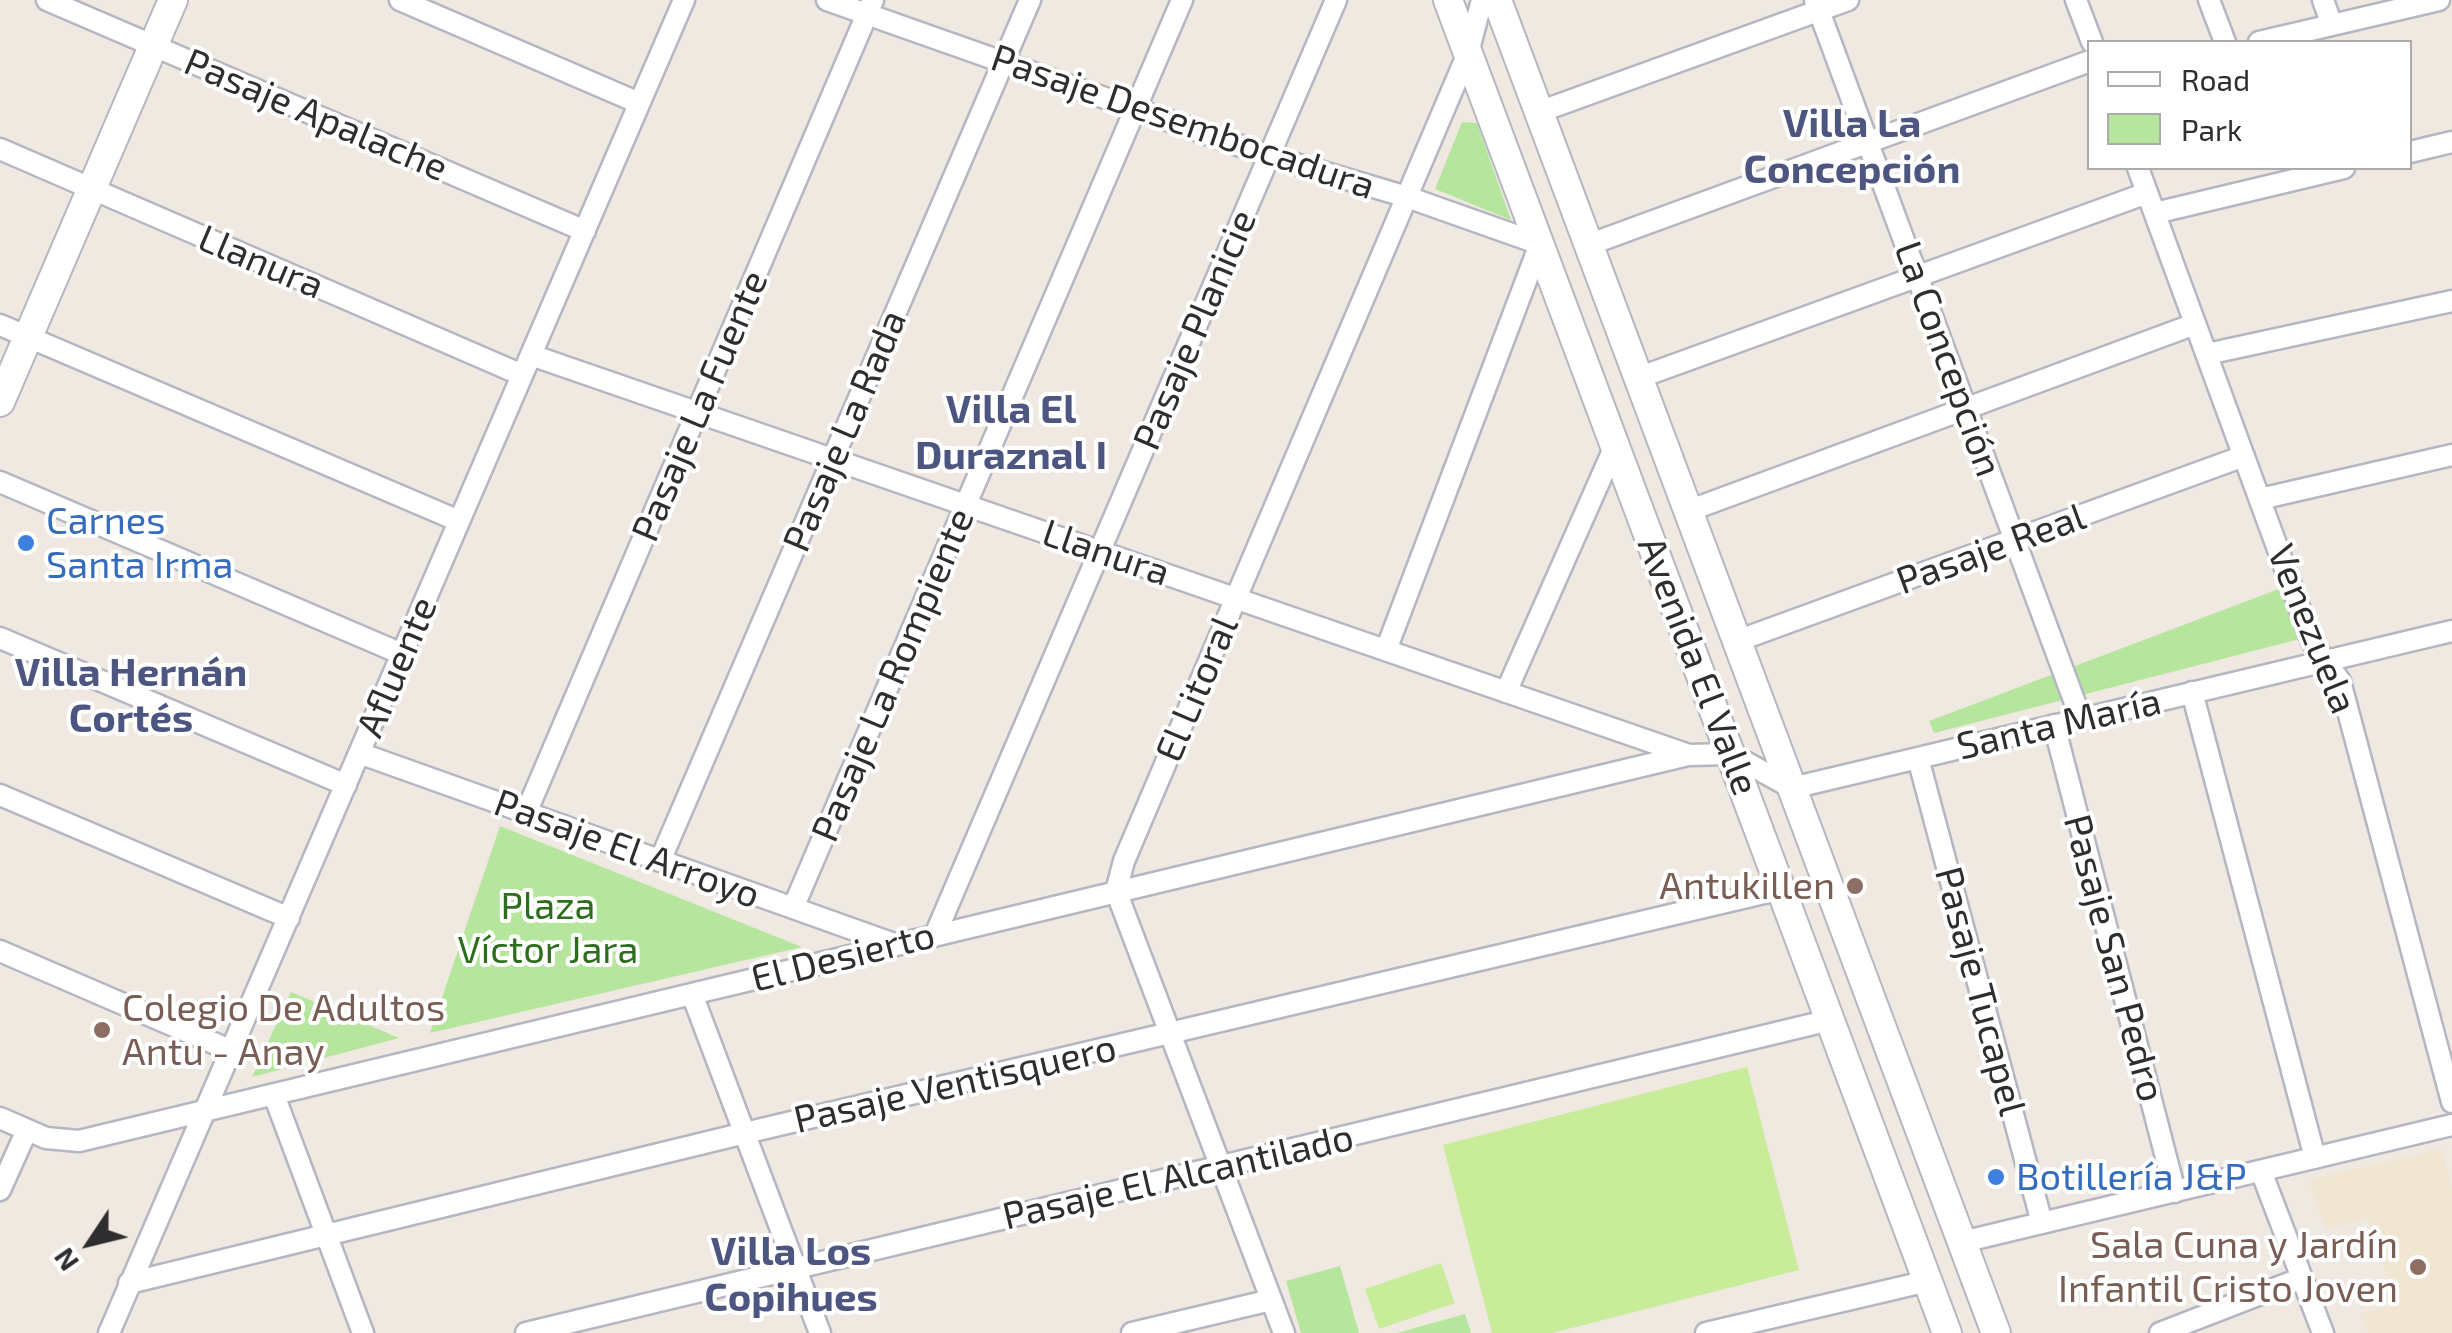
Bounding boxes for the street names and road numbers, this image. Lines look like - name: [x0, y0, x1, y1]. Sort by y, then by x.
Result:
- street label: Pasaje Desembocadura: [985, 35, 1381, 209]
- street label: Pasaje Apalache: [178, 39, 454, 191]
- street label: Pasaje Planicie: [1124, 203, 1266, 457]
- street label: Llanura: [192, 215, 330, 309]
- street label: La Concepción: [1884, 235, 2012, 483]
- street label: Pasaje La Fuente: [622, 264, 778, 548]
- street label: Pasaje La Rada: [774, 304, 916, 558]
- street label: Pasaje Real: [1890, 494, 2092, 604]
- street label: Pasaje La Rompiente: [802, 502, 984, 848]
- street label: Llanura: [1036, 510, 1176, 596]
- street label: Avenida El Valle: [1628, 531, 1768, 801]
- street label: Venezuela: [2257, 538, 2367, 720]
- street label: Afluente: [347, 590, 447, 744]
- street label: El Litoral: [1146, 609, 1248, 769]
- street label: Santa María: [1953, 678, 2165, 770]
- street label: Pasaje El Arroyo: [488, 780, 766, 918]
- street label: Pasaje San Pedro: [2054, 810, 2174, 1106]
- street label: Pasaje Tucapel: [1925, 862, 2035, 1120]
- street label: El Desierto: [747, 912, 939, 1002]
- street label: Pasaje Ventisquero: [790, 1025, 1120, 1143]
- street label: Pasaje El Alcantilado: [998, 1114, 1358, 1240]

